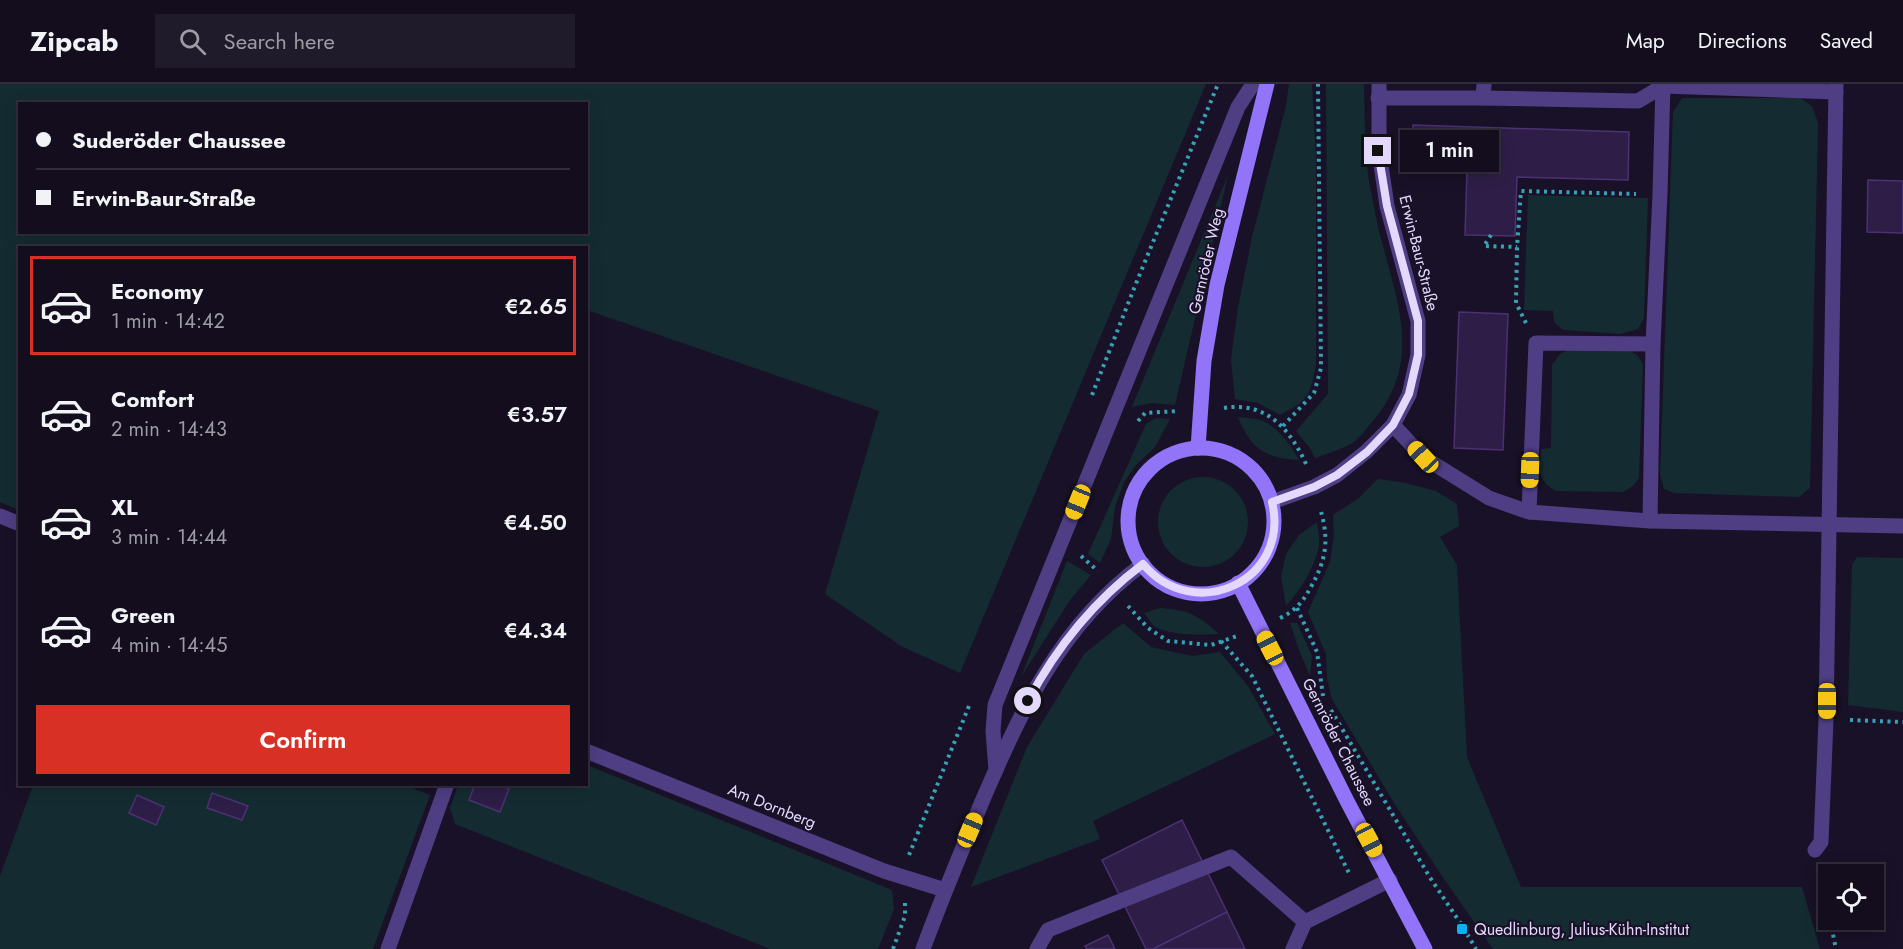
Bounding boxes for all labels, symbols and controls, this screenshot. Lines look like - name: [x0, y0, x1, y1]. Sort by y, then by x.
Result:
- search box: [155, 14, 575, 68]
- text: Zipcab: [30, 21, 119, 62]
- icon: search: [176, 25, 209, 58]
- text: Search here: [224, 25, 335, 57]
- text: Map: [1626, 26, 1665, 56]
- text: Directions: [1698, 26, 1787, 56]
- text: Saved: [1820, 26, 1873, 56]
- text: Suderöder Chaussee: [72, 124, 286, 156]
- callout: 1 min: [1399, 130, 1498, 172]
- text: 1 min: [1425, 136, 1474, 165]
- route end: [1364, 137, 1391, 164]
- text: Erwin-Baur-Straße: [72, 182, 256, 214]
- street label: Erwin-Baur-Straße: [1394, 193, 1444, 313]
- street label: Gernröder Weg: [1183, 206, 1229, 316]
- text: Economy: [111, 275, 203, 307]
- icon: car: [39, 279, 93, 333]
- text: €2.65: [505, 290, 567, 322]
- text: 1 min · 14:42: [111, 307, 225, 336]
- text: Comfort: [111, 383, 194, 415]
- icon: car: [39, 387, 93, 441]
- text: €3.57: [507, 398, 567, 430]
- text: 2 min · 14:43: [111, 415, 227, 444]
- car: [1404, 438, 1442, 476]
- car: [1520, 452, 1540, 488]
- car: [1063, 482, 1093, 522]
- text: XL: [111, 491, 138, 523]
- icon: car: [39, 495, 93, 549]
- text: €4.50: [504, 506, 567, 538]
- text: 3 min · 14:44: [111, 523, 227, 552]
- text: Green: [111, 599, 175, 631]
- icon: car: [39, 603, 93, 657]
- text: €4.34: [504, 614, 567, 646]
- car: [1254, 628, 1286, 668]
- text: 4 min · 14:45: [111, 631, 228, 660]
- street label: Gernröder Chaussee: [1297, 674, 1381, 810]
- car: [1818, 683, 1836, 719]
- route start: [1014, 687, 1041, 714]
- button: Confirm: [36, 705, 570, 774]
- street label: Am Dornberg: [725, 778, 819, 834]
- car: [955, 810, 985, 850]
- car: [1353, 820, 1385, 860]
- map controls: [1818, 864, 1884, 930]
- button: locate: [1818, 864, 1884, 930]
- place label: Quedlinburg, Julius-Kühn-Institut: [1474, 918, 1689, 941]
- marker: Quedlinburg, Julius-Kühn-Institut: [1455, 922, 1469, 936]

